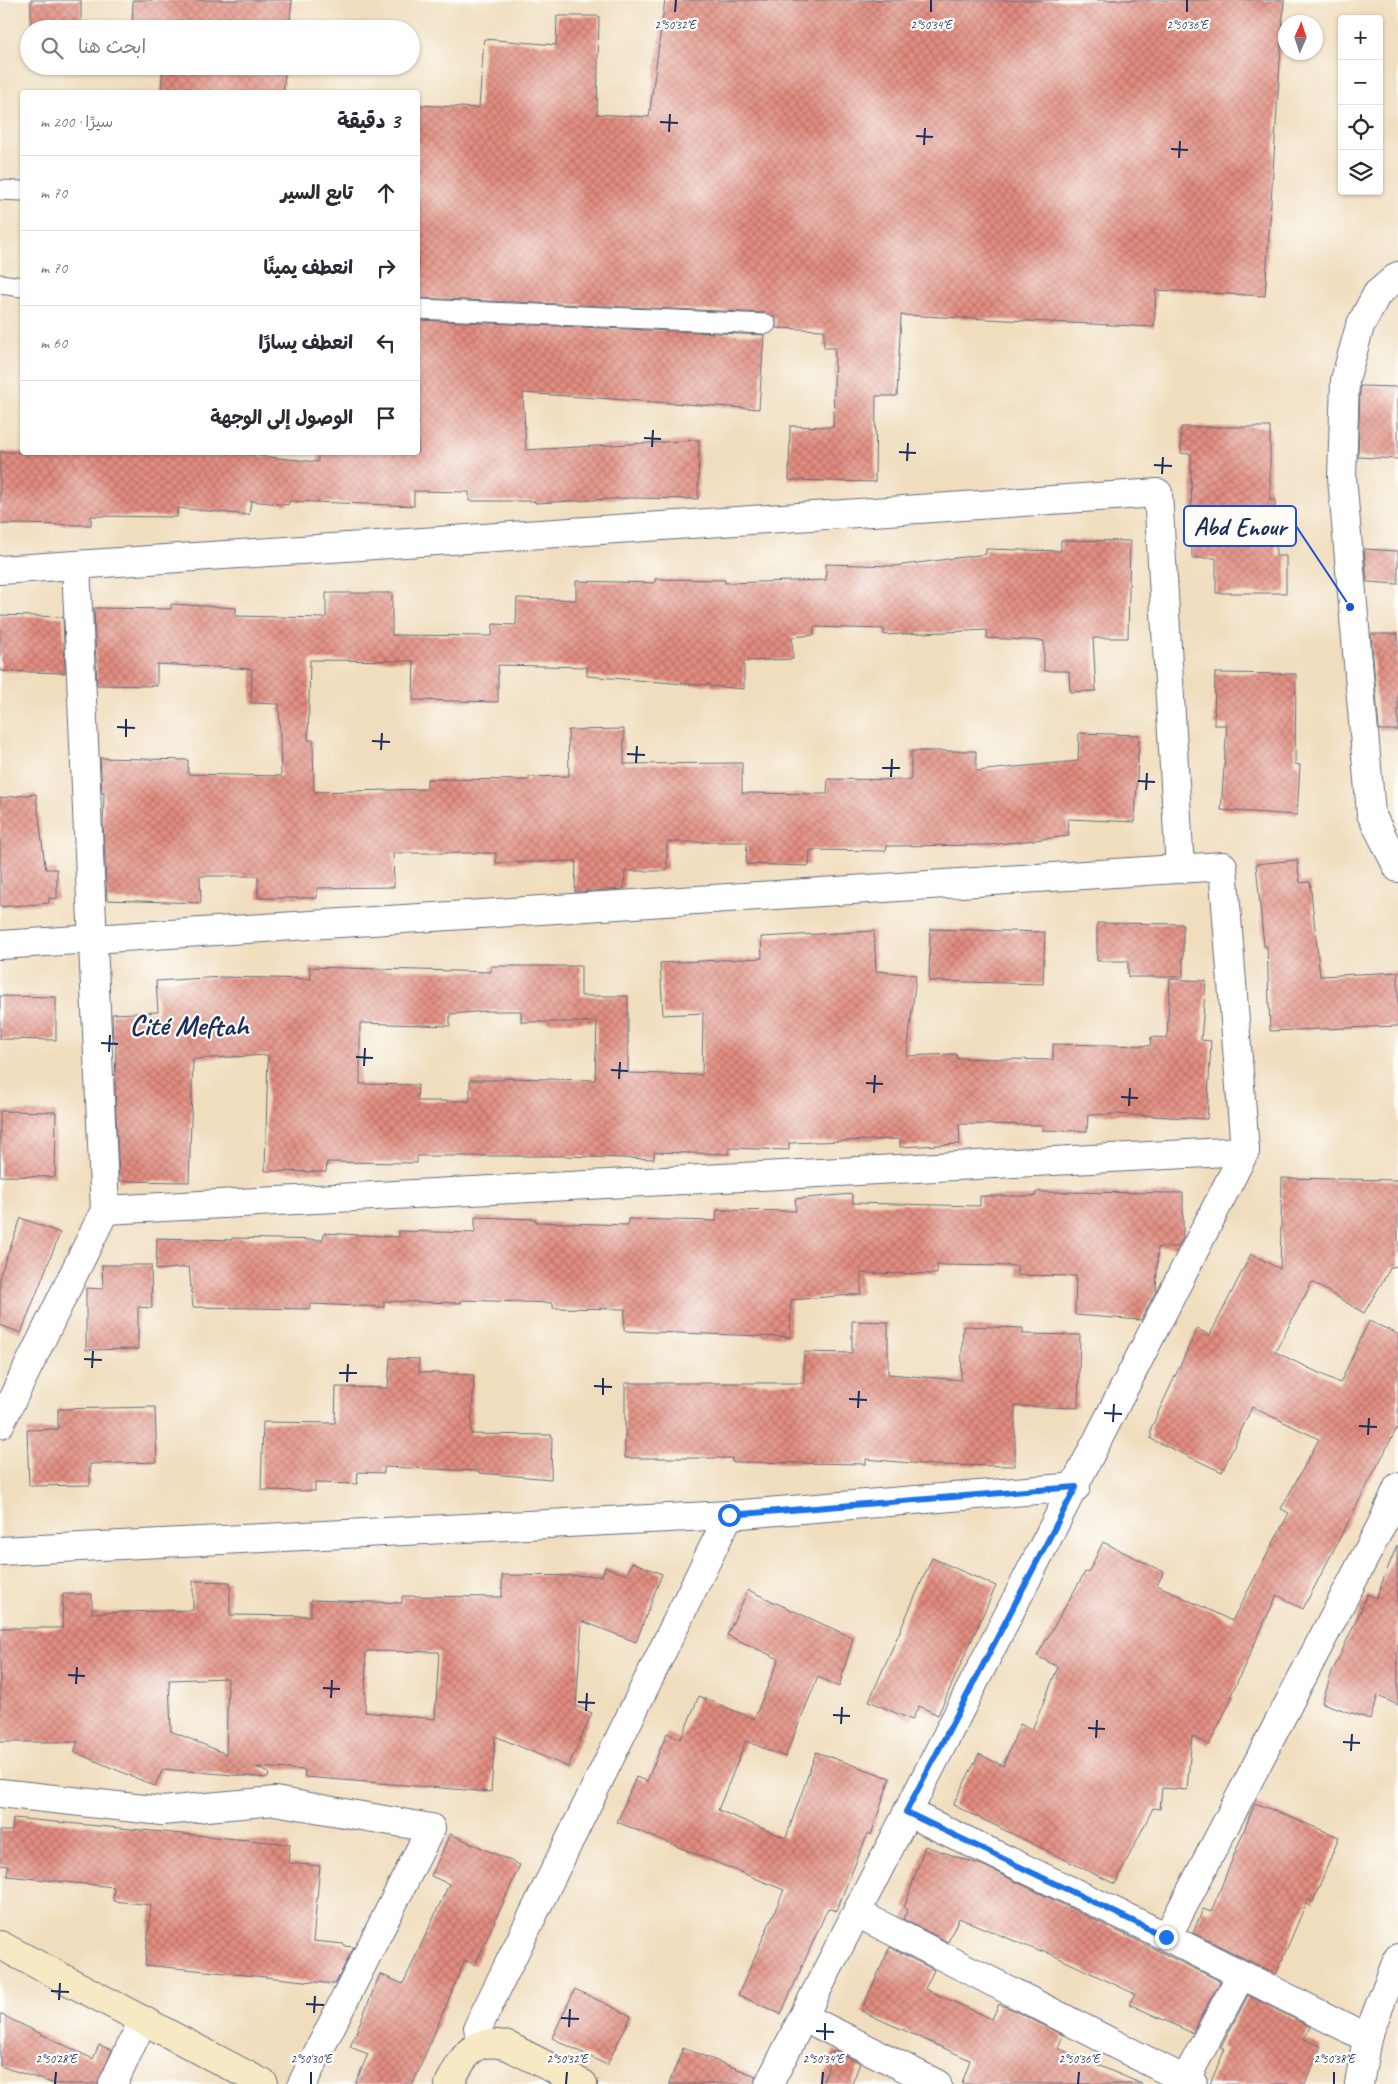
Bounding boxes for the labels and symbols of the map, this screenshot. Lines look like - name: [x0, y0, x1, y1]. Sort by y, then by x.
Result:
- north arrow: [1278, 15, 1323, 60]
- text: 2°50'32"E: [655, 17, 697, 33]
- text: 2°50'34"E: [911, 17, 953, 33]
- text: 2°50'36"E: [1167, 17, 1209, 33]
- callout: Abd Enour: [1184, 506, 1296, 546]
- text: Abd Enour: [1194, 511, 1289, 543]
- district label: Cité Meftah: [130, 1007, 250, 1044]
- route start: [718, 1504, 741, 1527]
- route end: [1155, 1926, 1178, 1949]
- text: 2°50'28"E: [36, 2051, 78, 2067]
- text: 2°50'30"E: [291, 2051, 333, 2067]
- text: 2°50'32"E: [547, 2051, 589, 2067]
- text: 2°50'34"E: [803, 2051, 845, 2067]
- text: 2°50'36"E: [1059, 2051, 1101, 2067]
- text: 2°50'38"E: [1314, 2051, 1356, 2067]

